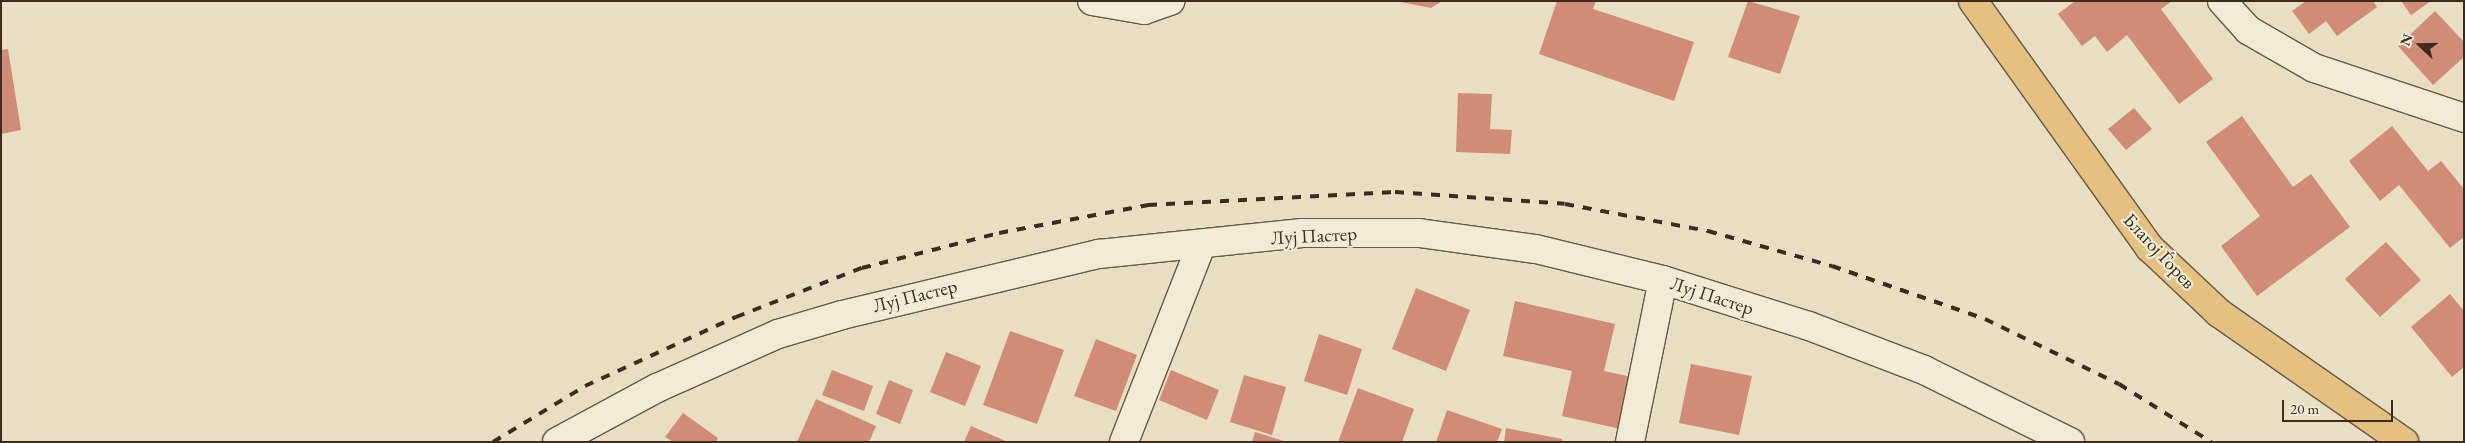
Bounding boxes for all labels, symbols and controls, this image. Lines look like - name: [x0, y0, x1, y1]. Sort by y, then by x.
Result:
- north arrow: [2395, 20, 2445, 70]
- text: N: [2396, 31, 2416, 48]
- street label: Благој Ѓорев: [2118, 209, 2200, 293]
- street label: Луј Пастер: [1270, 222, 1358, 250]
- street label: Луј Пастер: [1668, 272, 1756, 320]
- street label: Луј Пастер: [871, 275, 959, 317]
- scale bar: [2285, 390, 2396, 422]
- text: 20 m: [2290, 399, 2319, 418]

